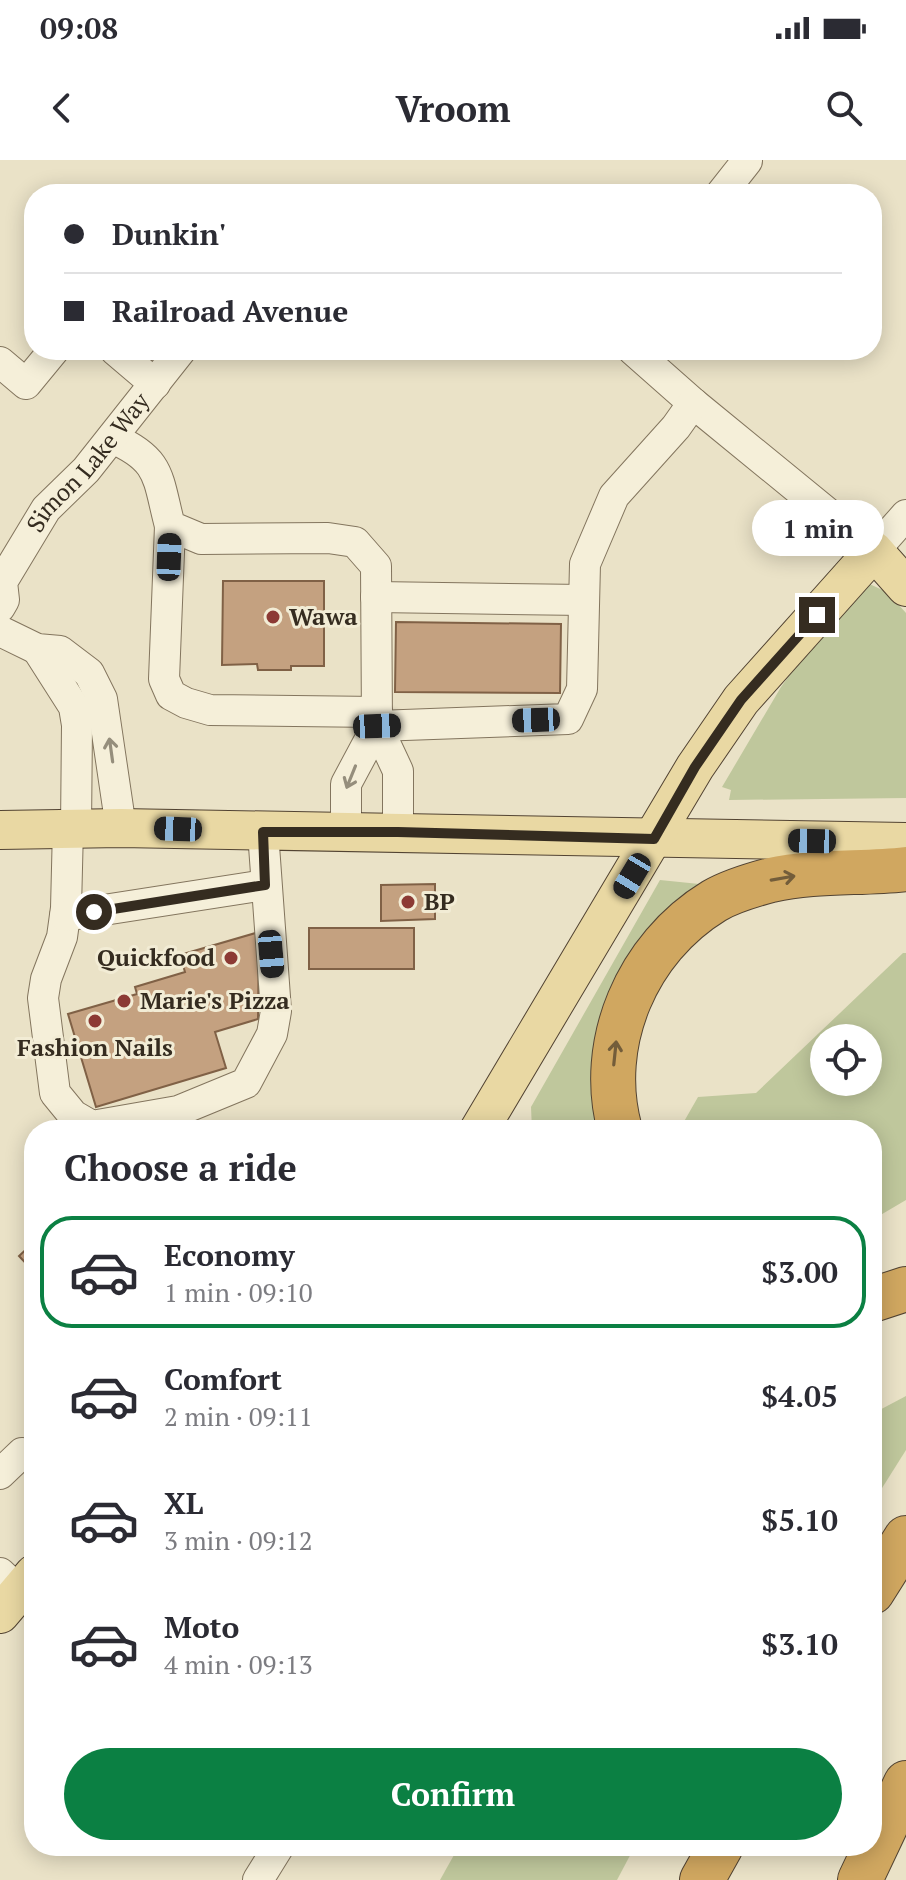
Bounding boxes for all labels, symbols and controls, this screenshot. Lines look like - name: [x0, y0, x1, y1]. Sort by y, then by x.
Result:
- text: 09:08: [40, 8, 118, 48]
- text: Vroom: [396, 85, 510, 132]
- icon: back: [40, 86, 84, 130]
- icon: search: [822, 86, 866, 130]
- text: Dunkin': [112, 214, 226, 254]
- text: Railroad Avenue: [112, 291, 348, 331]
- street label: Simon Lake Way: [19, 385, 157, 538]
- callout: 1 min: [751, 499, 883, 555]
- text: 1 min: [782, 511, 854, 545]
- car: [156, 533, 182, 581]
- route end: [799, 597, 835, 633]
- place label: Wawa: [289, 600, 358, 632]
- marker: Wawa: [264, 608, 282, 626]
- car: [512, 707, 560, 733]
- car: [353, 713, 401, 739]
- one-way arrow: [103, 738, 118, 763]
- one-way arrow: [343, 764, 357, 789]
- car: [154, 816, 202, 842]
- car: [788, 829, 836, 853]
- car: [609, 849, 655, 903]
- one-way arrow: [770, 870, 795, 885]
- place label: BP: [424, 885, 455, 917]
- marker: BP: [399, 893, 417, 911]
- route start: [76, 894, 112, 930]
- car: [257, 929, 285, 979]
- place label: Quickfood: [97, 941, 216, 973]
- marker: Quickfood: [222, 949, 240, 967]
- place label: Marie's Pizza: [140, 984, 290, 1016]
- marker: Marie's Pizza: [115, 992, 133, 1010]
- marker: Fashion Nails: [86, 1012, 104, 1030]
- map controls: [810, 1024, 882, 1096]
- button: locate: [810, 1024, 882, 1096]
- place label: Fashion Nails: [17, 1031, 173, 1063]
- one-way arrow: [608, 1040, 623, 1067]
- text: Choose a ride: [64, 1144, 297, 1191]
- text: Economy: [164, 1235, 295, 1275]
- icon: car: [68, 1236, 140, 1308]
- text: $3.00: [761, 1252, 838, 1292]
- text: 1 min · 09:10: [164, 1275, 313, 1309]
- text: Comfort: [164, 1359, 282, 1399]
- icon: car: [68, 1360, 140, 1432]
- text: $4.05: [761, 1376, 838, 1416]
- text: 2 min · 09:11: [164, 1399, 313, 1433]
- text: XL: [164, 1483, 203, 1523]
- icon: car: [68, 1484, 140, 1556]
- text: $5.10: [761, 1500, 838, 1540]
- text: 3 min · 09:12: [164, 1523, 313, 1557]
- text: Moto: [164, 1607, 239, 1647]
- icon: car: [68, 1608, 140, 1680]
- text: $3.10: [761, 1624, 838, 1664]
- text: 4 min · 09:13: [164, 1647, 313, 1681]
- button: Confirm: [64, 1748, 842, 1840]

